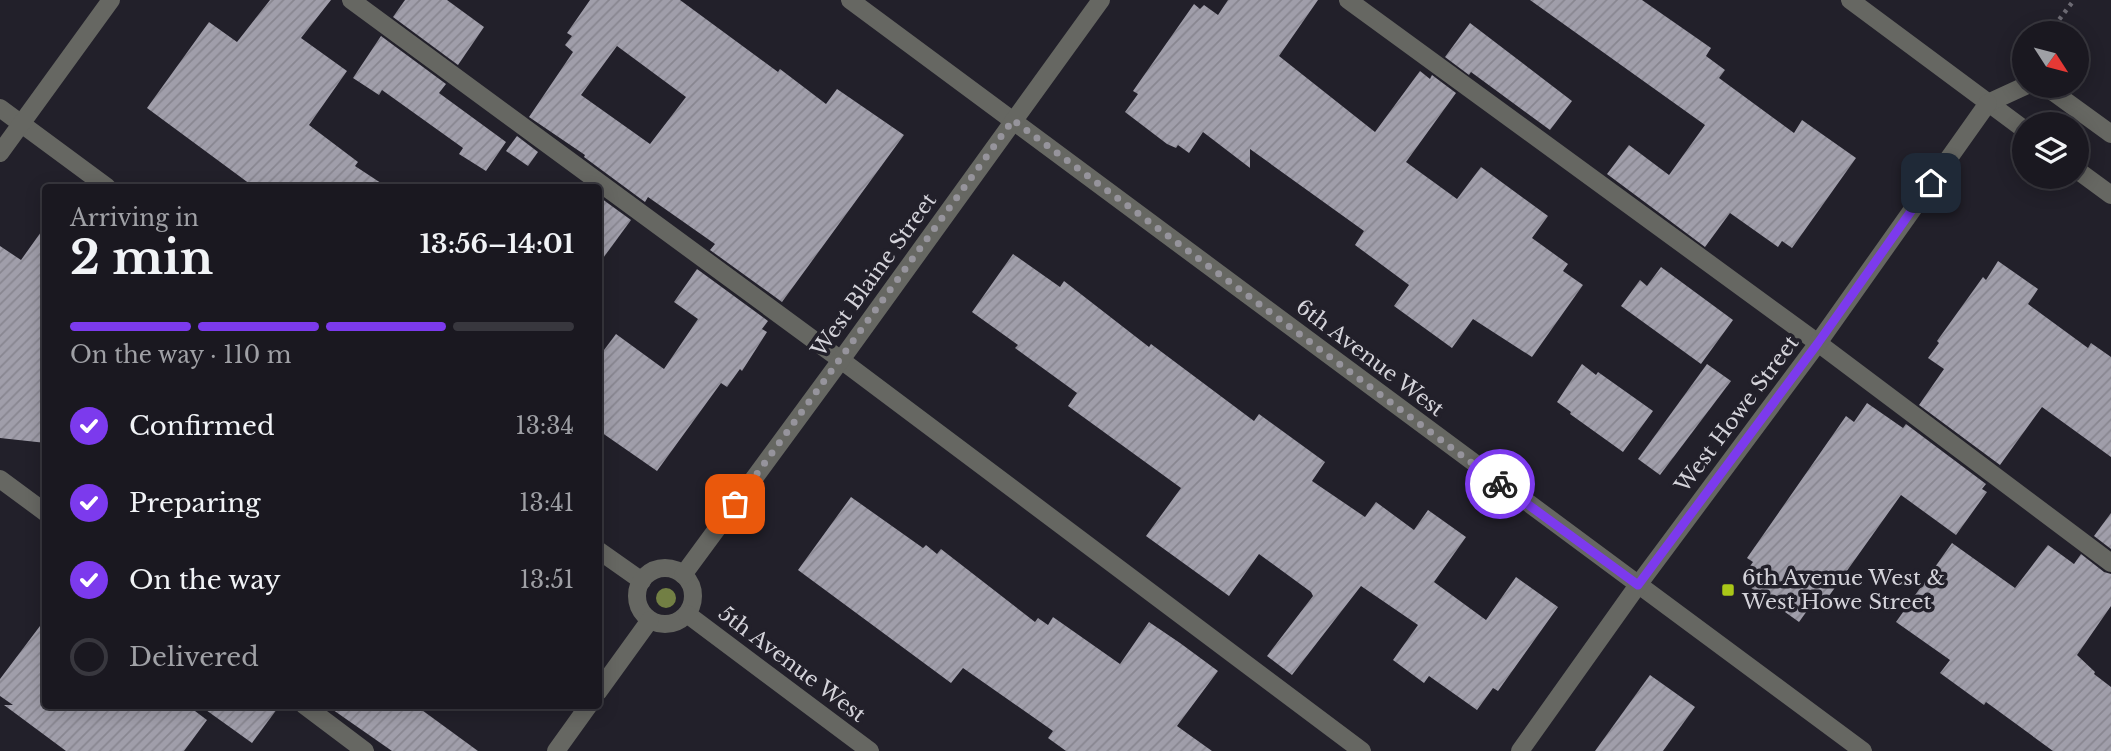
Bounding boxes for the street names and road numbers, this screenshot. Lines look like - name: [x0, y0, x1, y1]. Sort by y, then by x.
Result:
- street label: West Blaine Street: [805, 188, 942, 363]
- street label: 6th Avenue West: [1291, 294, 1449, 422]
- street label: West Howe Street: [1669, 330, 1804, 498]
- street label: 5th Avenue West: [713, 600, 871, 728]

